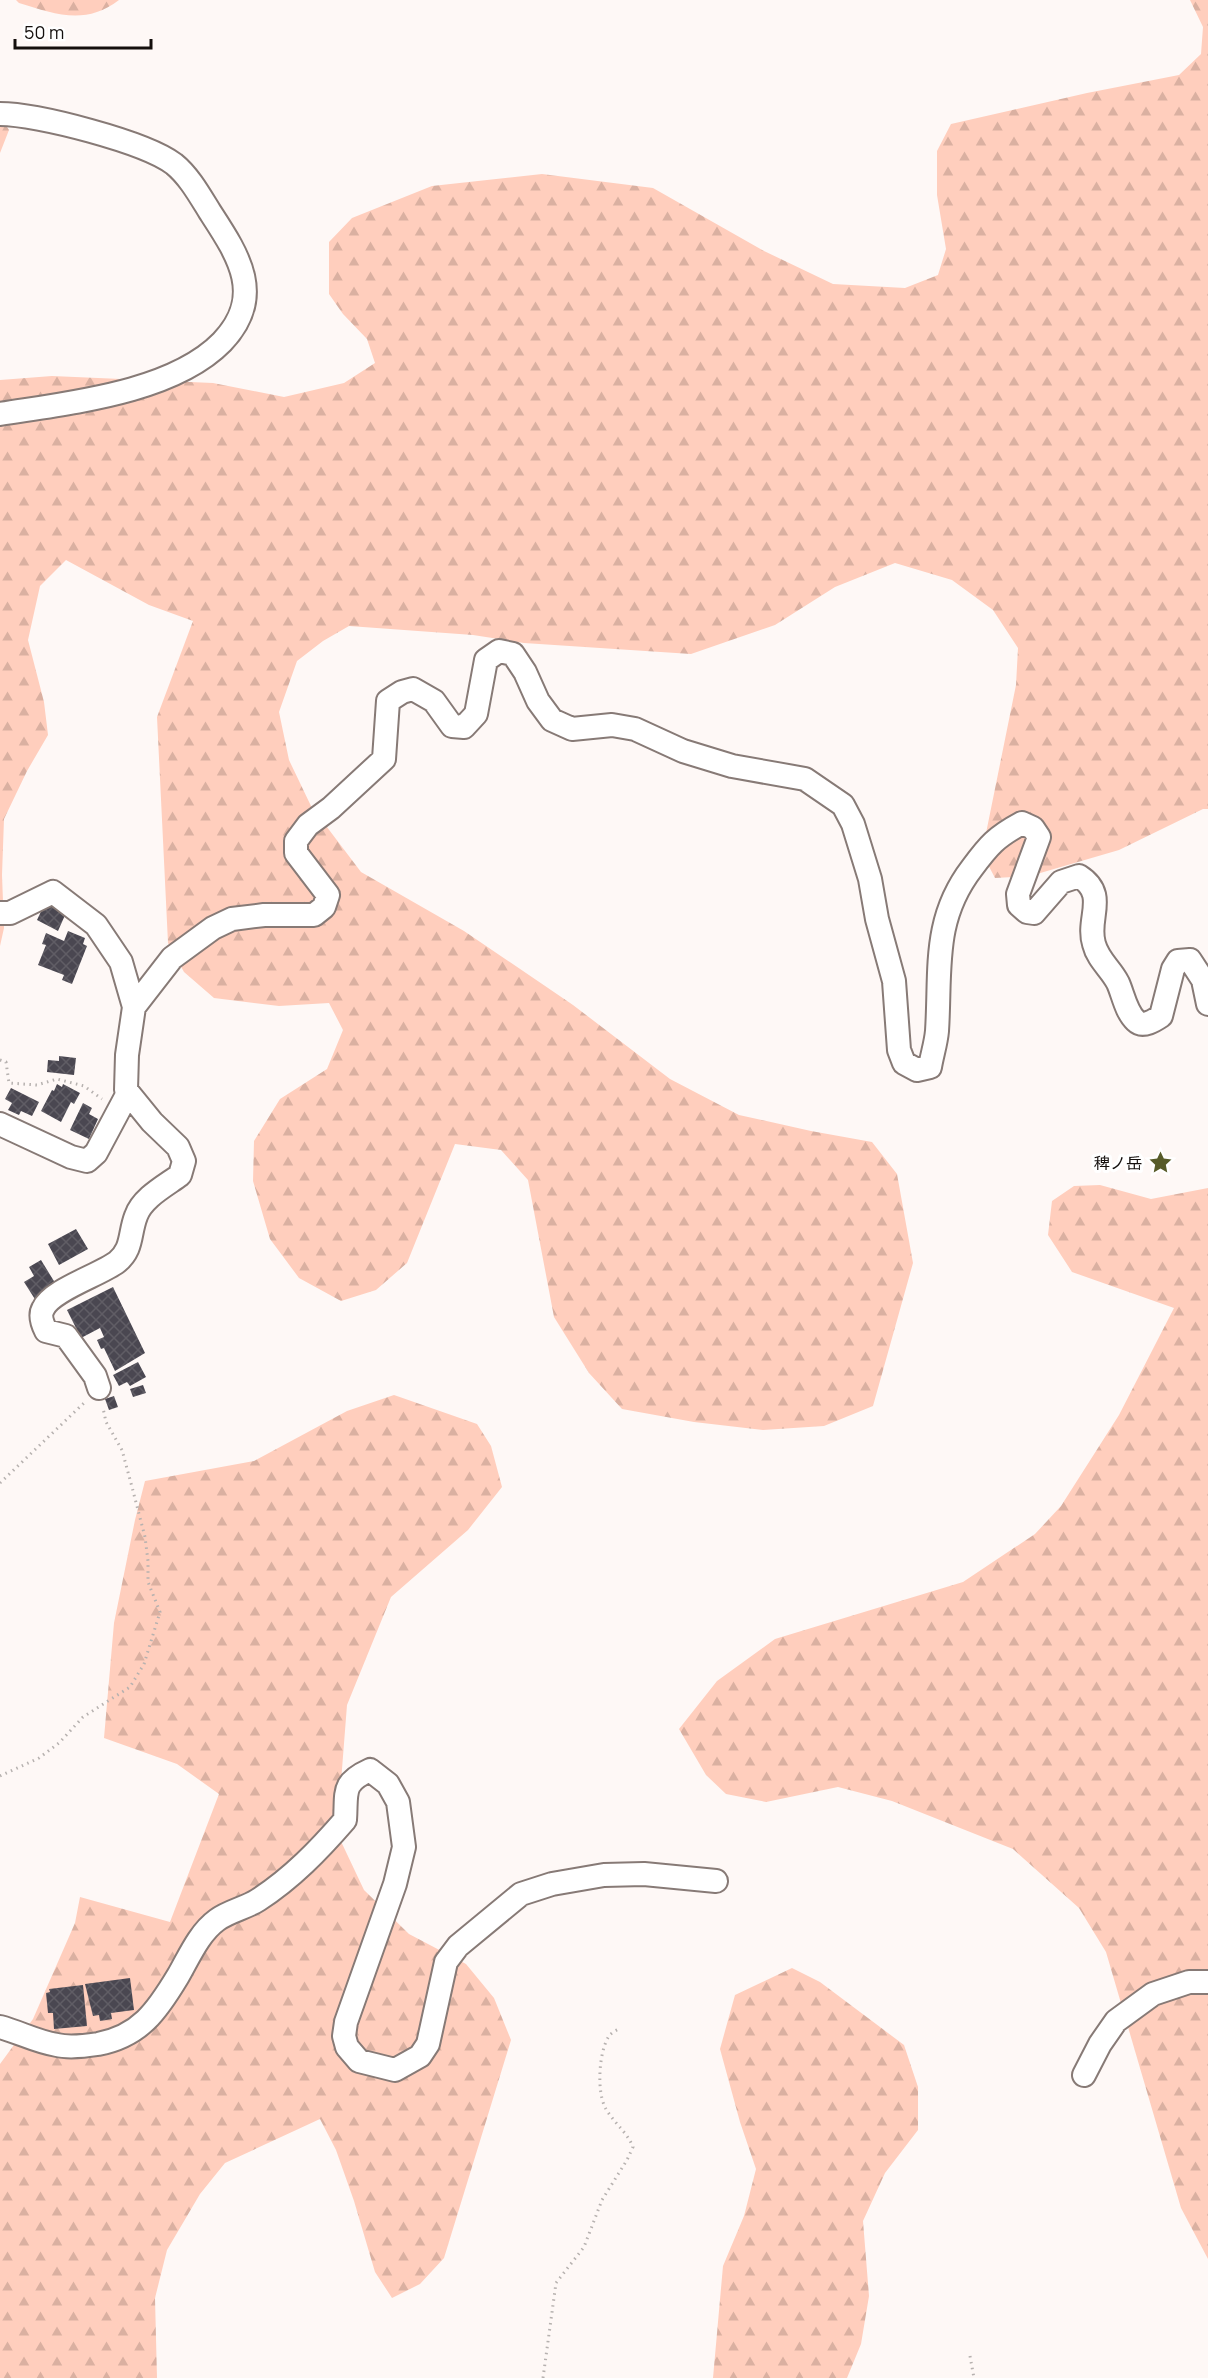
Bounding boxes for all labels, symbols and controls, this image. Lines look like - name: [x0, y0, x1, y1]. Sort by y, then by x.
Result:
- scale bar: [15, 12, 152, 50]
- text: 50 m: [24, 20, 64, 44]
- place icon: 稗ノ岳: [1147, 1150, 1173, 1176]
- place label: 稗ノ岳: [1094, 1152, 1142, 1174]

